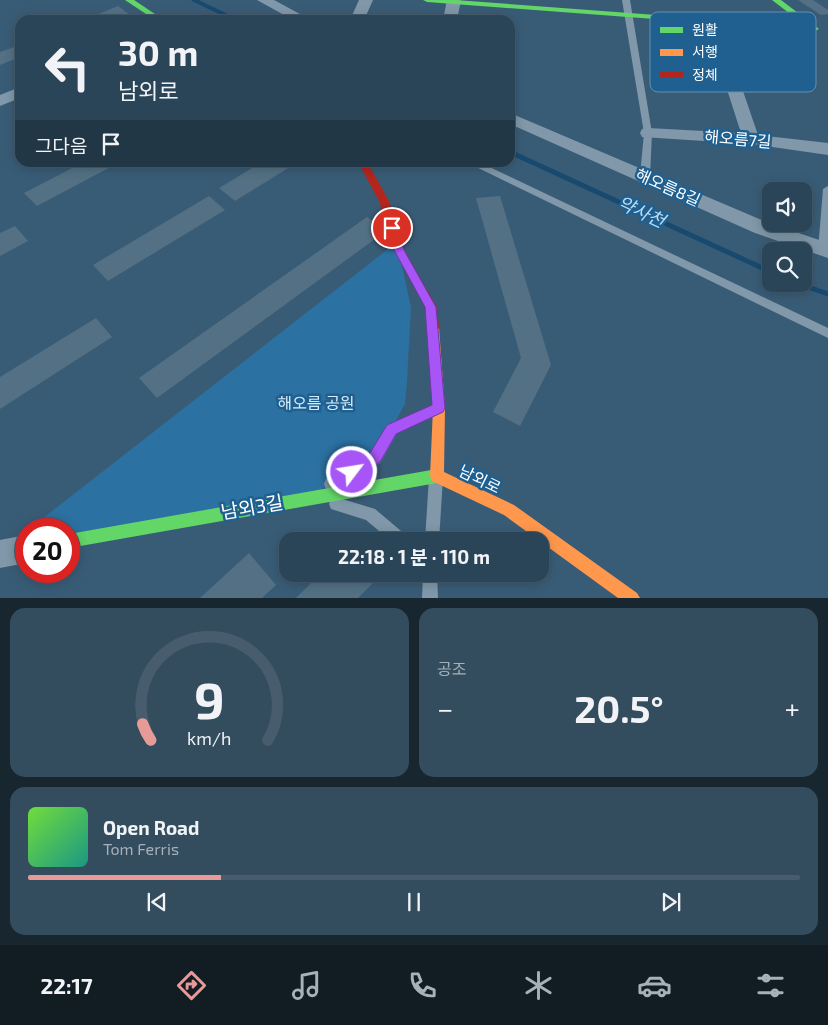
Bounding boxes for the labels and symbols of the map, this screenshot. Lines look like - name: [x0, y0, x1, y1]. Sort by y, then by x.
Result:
- legend: [650, 12, 816, 92]
- text: 원활: [692, 21, 718, 38]
- text: 서행: [692, 43, 718, 60]
- text: 정체: [692, 66, 718, 83]
- street label: 해오름7길: [704, 126, 772, 151]
- street label: 해오름8길: [633, 164, 703, 209]
- water label: 약사천: [614, 191, 671, 233]
- pin: [371, 207, 413, 249]
- park label: 해오름 공원: [277, 393, 355, 412]
- position arrow: [325, 445, 377, 497]
- street label: 남외로: [456, 460, 504, 497]
- street label: 남외3길: [219, 490, 285, 523]
- speed limit sign: 20: [15, 518, 80, 583]

